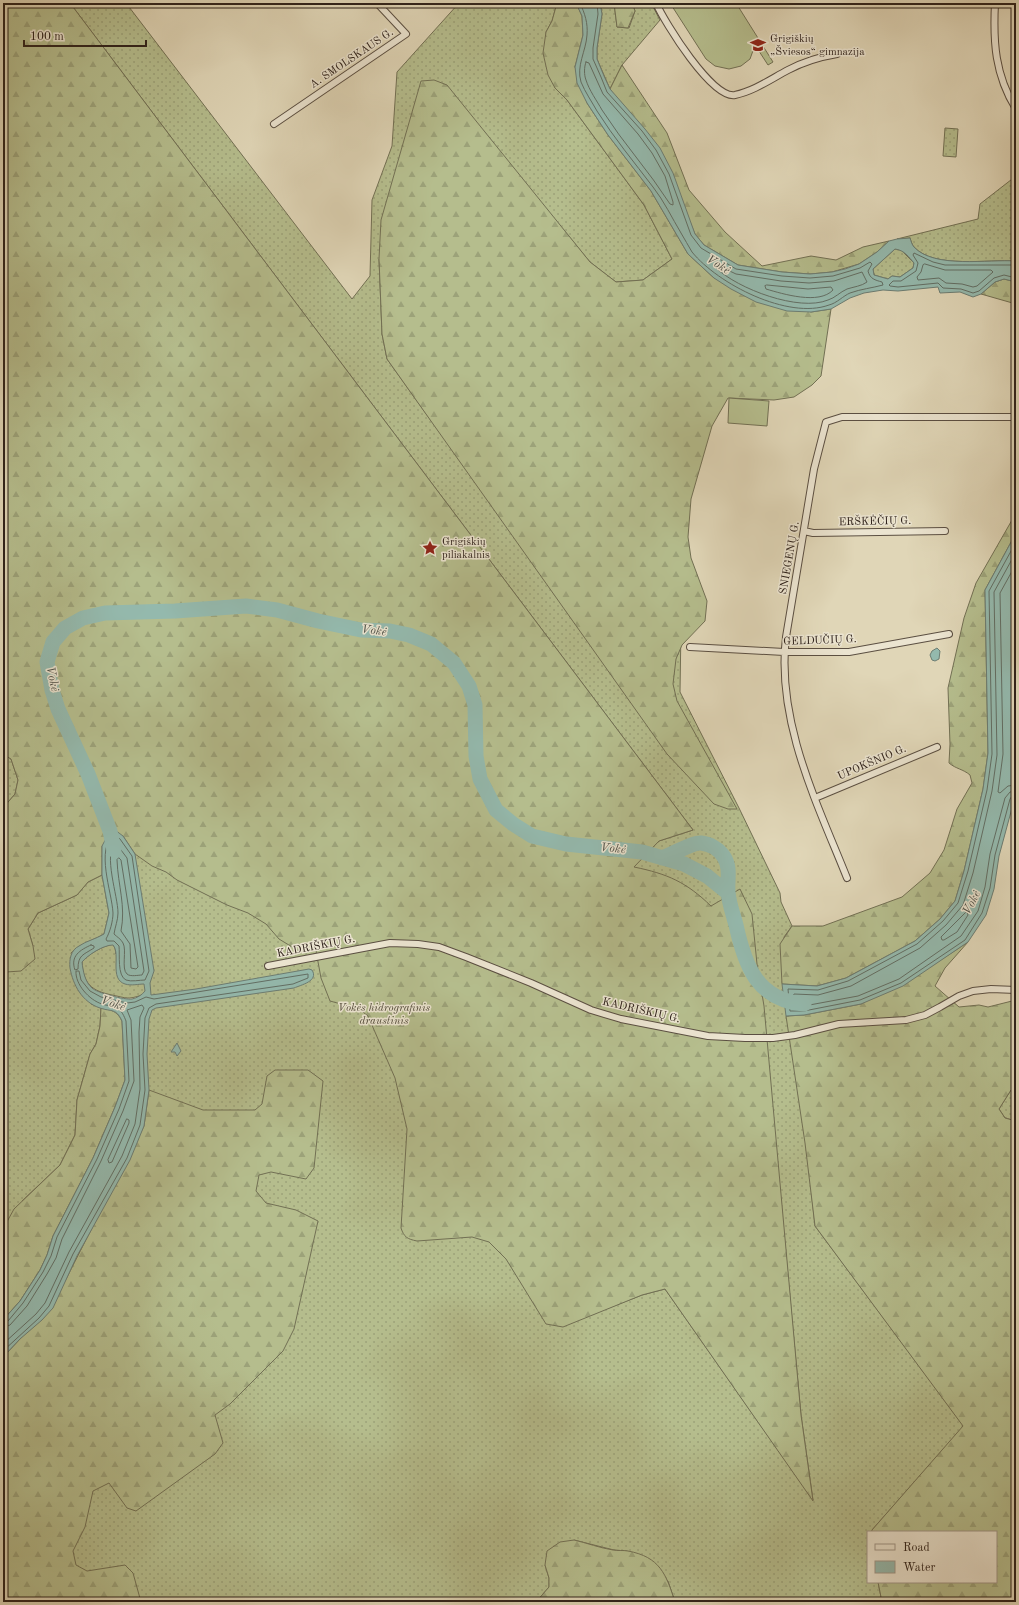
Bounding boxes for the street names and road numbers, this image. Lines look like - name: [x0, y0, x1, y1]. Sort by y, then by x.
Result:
- street label: A. SMOLSKAUS G.: [308, 27, 396, 91]
- street label: ERŠKĖČIŲ G.: [839, 513, 911, 528]
- street label: SNIEGENŲ G.: [778, 521, 802, 595]
- street label: GELDUČIŲ G.: [783, 631, 857, 648]
- street label: UPOKŠNIO G.: [835, 741, 908, 782]
- street label: KADRIŠKIŲ G.: [275, 931, 356, 960]
- street label: KADRIŠKIŲ G.: [601, 994, 682, 1025]

